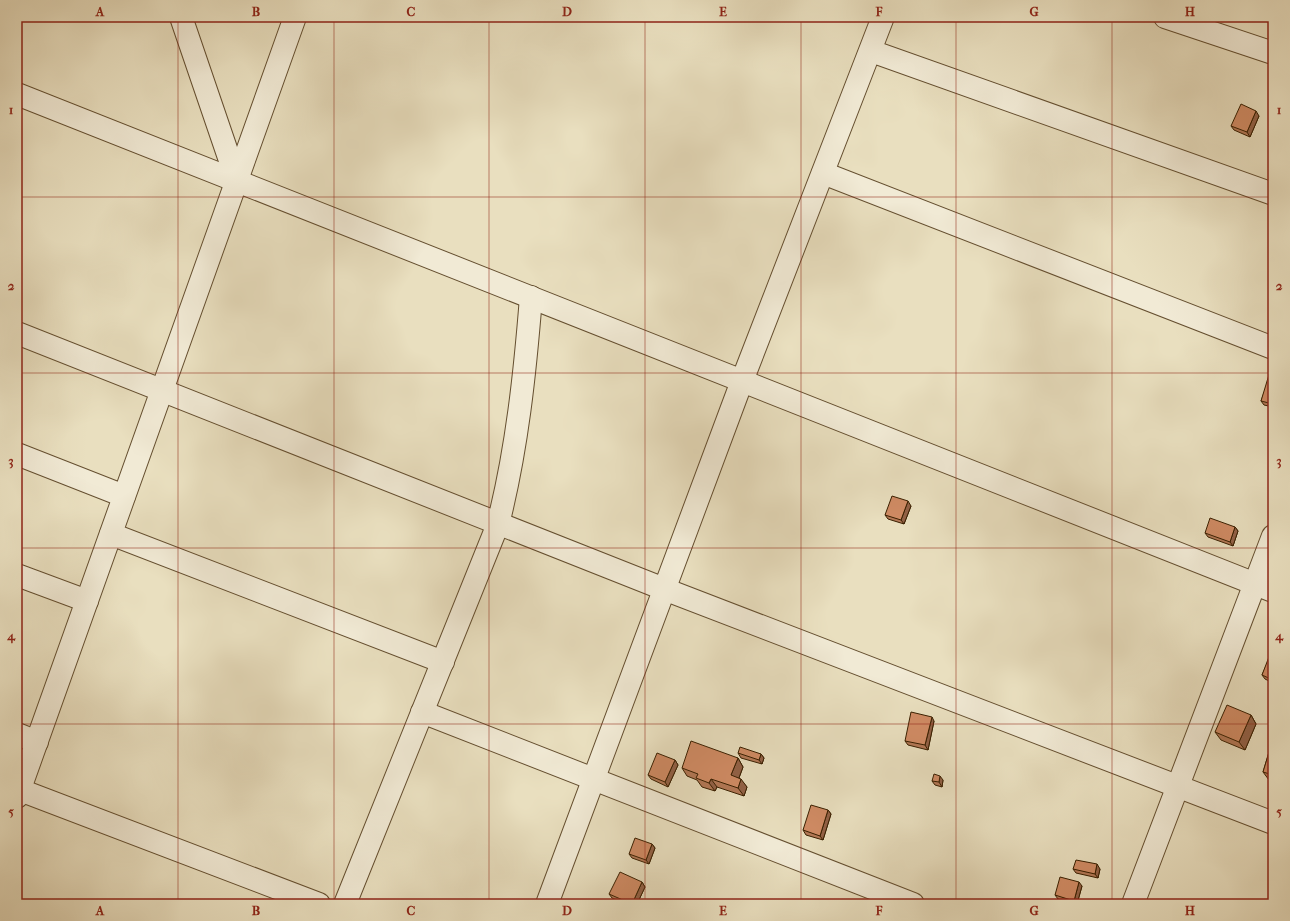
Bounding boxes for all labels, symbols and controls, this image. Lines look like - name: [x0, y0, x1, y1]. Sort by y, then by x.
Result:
- text: A: [95, 4, 105, 19]
- text: B: [252, 4, 261, 19]
- text: C: [407, 4, 416, 19]
- text: D: [562, 4, 572, 19]
- text: E: [719, 4, 727, 19]
- text: F: [875, 4, 883, 19]
- text: G: [1029, 4, 1039, 19]
- text: H: [1185, 4, 1196, 19]
- text: 1: [9, 102, 14, 117]
- text: 1: [1277, 102, 1282, 117]
- text: 2: [8, 278, 15, 293]
- text: 2: [1276, 278, 1283, 293]
- text: 3: [8, 453, 14, 469]
- text: 3: [1276, 453, 1282, 469]
- text: 4: [6, 628, 16, 644]
- text: 4: [1274, 628, 1284, 644]
- text: 5: [8, 804, 14, 819]
- text: 5: [1276, 804, 1282, 819]
- text: A: [95, 903, 105, 918]
- text: B: [252, 903, 261, 918]
- text: C: [407, 903, 416, 918]
- text: D: [562, 903, 572, 918]
- text: E: [719, 903, 727, 918]
- text: F: [875, 903, 883, 918]
- text: G: [1029, 903, 1039, 918]
- text: H: [1185, 903, 1196, 918]

